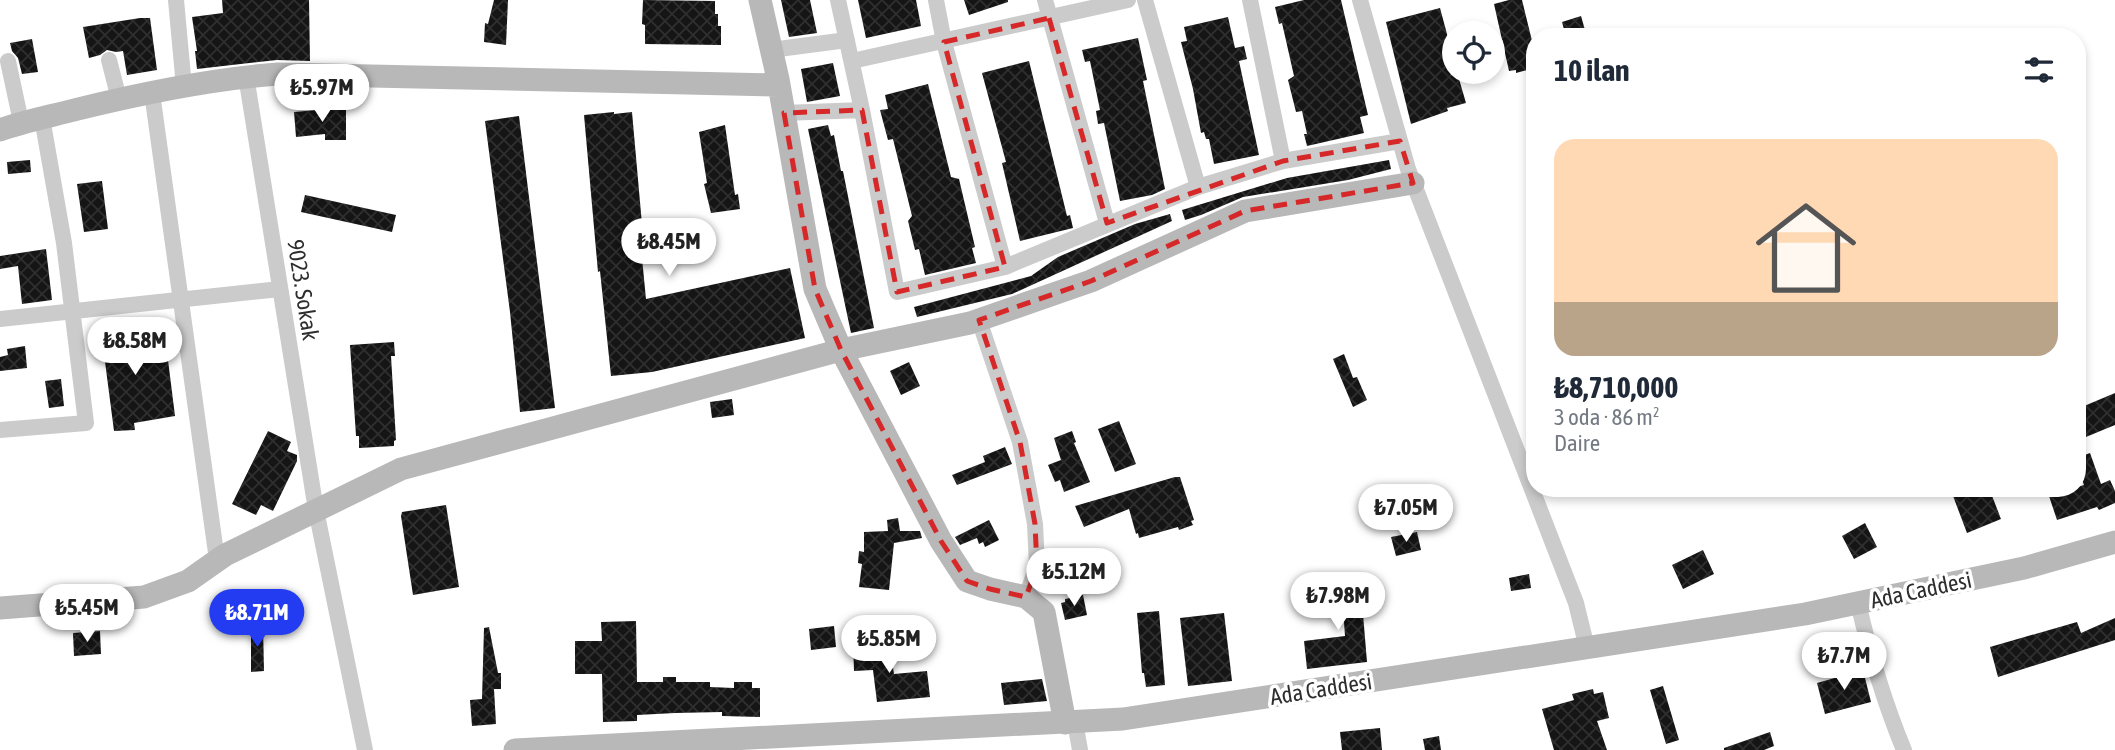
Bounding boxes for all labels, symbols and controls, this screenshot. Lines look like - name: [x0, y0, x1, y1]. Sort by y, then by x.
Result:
- map controls: [1442, 21, 1505, 84]
- button: locate: [1442, 21, 1505, 84]
- icon: filters: [2020, 51, 2058, 89]
- text: 10 ilan: [1554, 53, 1630, 87]
- pin: ₺5.97M: [265, 64, 379, 124]
- text: ₺5.97M: [290, 74, 354, 100]
- icon: home: [1743, 185, 1869, 311]
- pin: ₺8.45M: [612, 218, 726, 278]
- text: ₺8.45M: [637, 228, 701, 254]
- street label: 9023. Sokak: [282, 238, 324, 342]
- pin: ₺8.58M: [78, 318, 192, 377]
- text: ₺8.58M: [103, 327, 167, 353]
- text: ₺8,710,000: [1554, 370, 1678, 404]
- text: 3 oda · 86 m²: [1554, 404, 1659, 430]
- text: Daire: [1554, 430, 1600, 456]
- pin: ₺7.05M: [1349, 484, 1463, 544]
- text: ₺7.05M: [1374, 494, 1438, 520]
- pin: ₺5.12M: [1017, 548, 1131, 608]
- text: ₺5.12M: [1042, 558, 1106, 584]
- street label: Ada Caddesi: [1868, 567, 1974, 613]
- pin: ₺7.98M: [1281, 572, 1395, 632]
- text: ₺7.98M: [1306, 582, 1370, 608]
- pin: ₺5.45M: [30, 584, 144, 644]
- pin: ₺8.71M: [200, 590, 314, 649]
- text: ₺5.45M: [55, 594, 119, 620]
- text: ₺8.71M: [225, 599, 289, 625]
- pin: ₺5.85M: [832, 616, 946, 675]
- text: ₺5.85M: [857, 625, 921, 651]
- pin: ₺7.7M: [1795, 632, 1893, 692]
- text: ₺7.7M: [1818, 642, 1870, 668]
- street label: Ada Caddesi: [1268, 668, 1374, 710]

